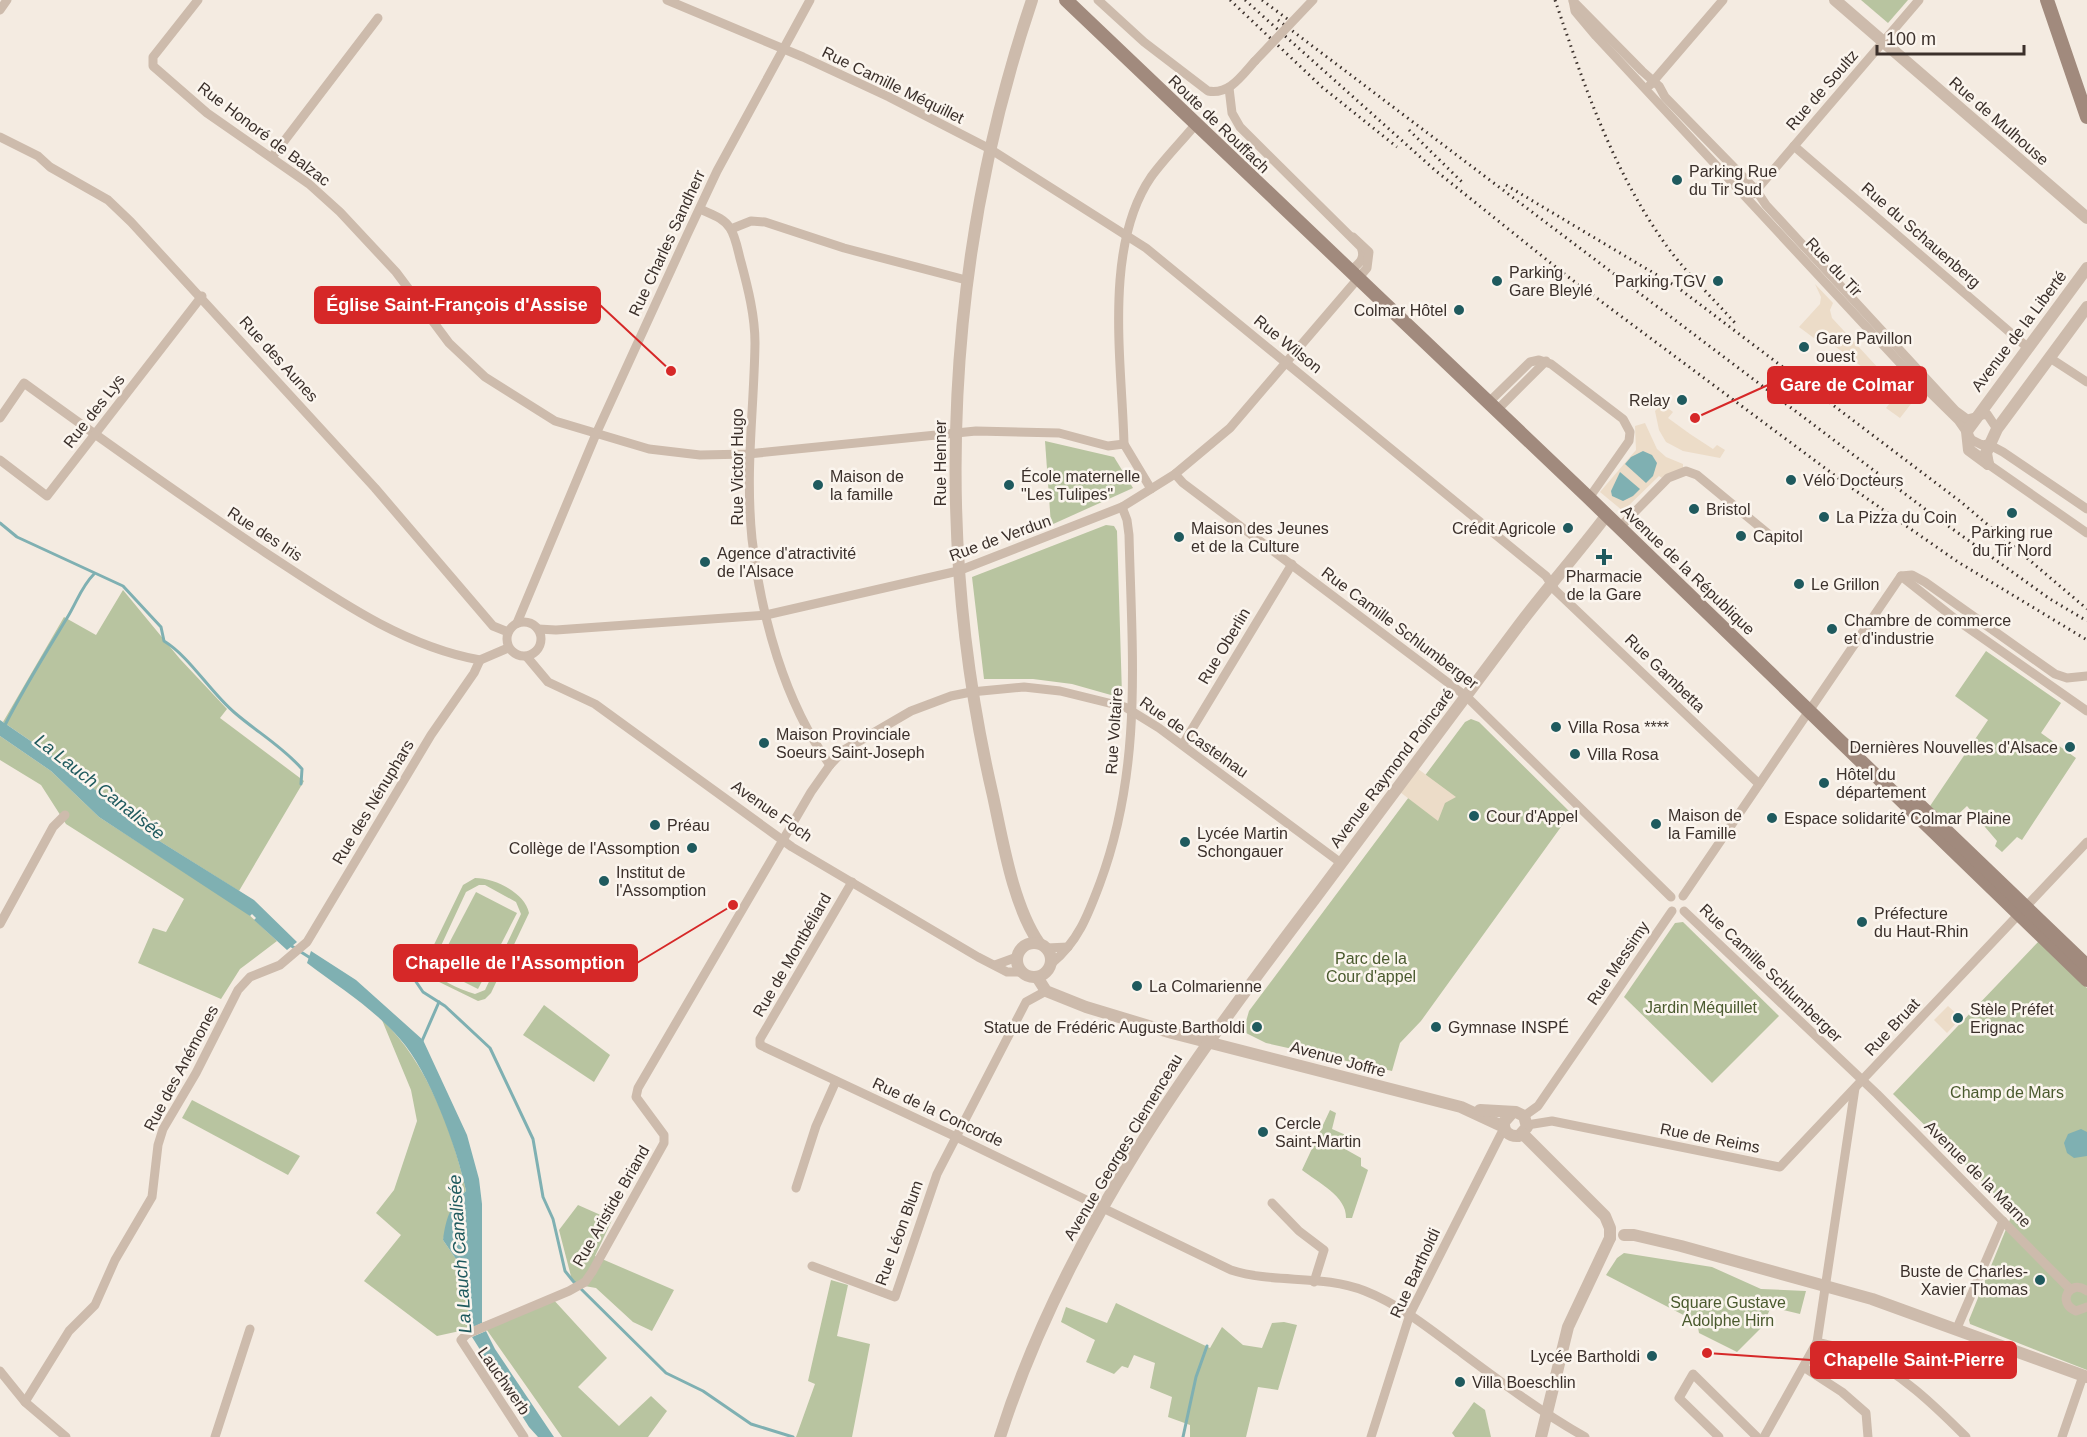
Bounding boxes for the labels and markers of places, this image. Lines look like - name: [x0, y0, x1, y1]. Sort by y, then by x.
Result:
- place label: Parking Rue du Tir Sud: [1689, 163, 1777, 198]
- marker: Parking Rue du Tir Sud: [1670, 173, 1684, 187]
- place label: Parking Gare Bleylé: [1509, 264, 1593, 299]
- place label: Parking TGV: [1615, 273, 1706, 290]
- marker: Parking Gare Bleylé: [1490, 274, 1504, 288]
- marker: Parking TGV: [1711, 274, 1725, 288]
- callout: Église Saint-François d'Assise: [315, 287, 600, 323]
- place label: Colmar Hôtel: [1354, 302, 1447, 319]
- marker: Colmar Hôtel: [1452, 303, 1466, 317]
- place label: Gare Pavillon ouest: [1816, 330, 1912, 365]
- marker: Gare Pavillon ouest: [1797, 340, 1811, 354]
- callout: Gare de Colmar: [1768, 367, 1926, 403]
- place label: Relay: [1629, 392, 1670, 409]
- marker: Relay: [1675, 393, 1689, 407]
- place label: École maternelle "Les Tulipes": [1021, 467, 1140, 503]
- place label: Maison de la famille: [830, 468, 904, 503]
- place label: Vélo Docteurs: [1803, 472, 1904, 489]
- marker: Vélo Docteurs: [1784, 473, 1798, 487]
- marker: Maison de la famille: [811, 478, 825, 492]
- marker: École maternelle "Les Tulipes": [1002, 478, 1016, 492]
- place label: Bristol: [1706, 501, 1750, 518]
- marker: Bristol: [1687, 502, 1701, 516]
- marker: Parking rue du Tir Nord: [2005, 506, 2019, 520]
- place label: La Pizza du Coin: [1836, 509, 1957, 526]
- marker: La Pizza du Coin: [1817, 510, 1831, 524]
- place label: Maison des Jeunes et de la Culture: [1191, 520, 1329, 555]
- place label: Crédit Agricole: [1452, 520, 1556, 537]
- marker: Crédit Agricole: [1561, 521, 1575, 535]
- place label: Parking rue du Tir Nord: [1971, 524, 2053, 559]
- place label: Capitol: [1753, 528, 1803, 545]
- marker: Capitol: [1734, 529, 1748, 543]
- marker: Maison des Jeunes et de la Culture: [1172, 530, 1186, 544]
- place label: Agence d'atractivité de l'Alsace: [717, 545, 856, 580]
- marker: Pharmacie de la Gare: [1597, 550, 1611, 564]
- marker: Agence d'atractivité de l'Alsace: [698, 555, 712, 569]
- place label: Pharmacie de la Gare: [1566, 568, 1642, 603]
- place label: Le Grillon: [1811, 576, 1879, 593]
- marker: Le Grillon: [1792, 577, 1806, 591]
- place label: Chambre de commerce et d'industrie: [1844, 612, 2011, 647]
- marker: Chambre de commerce et d'industrie: [1825, 622, 1839, 636]
- place label: Villa Rosa ****: [1568, 719, 1669, 736]
- marker: Villa Rosa ****: [1549, 720, 1563, 734]
- place label: Maison Provinciale Soeurs Saint-Joseph: [776, 726, 925, 761]
- marker: Maison Provinciale Soeurs Saint-Joseph: [757, 736, 771, 750]
- place label: Dernières Nouvelles d'Alsace: [1850, 739, 2058, 756]
- marker: Dernières Nouvelles d'Alsace: [2063, 740, 2077, 754]
- place label: Villa Rosa: [1587, 746, 1659, 763]
- marker: Villa Rosa: [1568, 747, 1582, 761]
- place label: Hôtel du département: [1836, 766, 1926, 801]
- marker: Hôtel du département: [1817, 776, 1831, 790]
- place label: Maison de la Famille: [1668, 807, 1742, 842]
- place label: Cour d'Appel: [1486, 808, 1578, 825]
- marker: Cour d'Appel: [1467, 809, 1481, 823]
- place label: Espace solidarité Colmar Plaine: [1784, 810, 2011, 827]
- marker: Espace solidarité Colmar Plaine: [1765, 811, 1779, 825]
- place label: Préau: [667, 817, 710, 834]
- marker: Maison de la Famille: [1649, 817, 1663, 831]
- marker: Préau: [648, 818, 662, 832]
- place label: Lycée Martin Schongauer: [1197, 825, 1288, 860]
- marker: Lycée Martin Schongauer: [1178, 835, 1192, 849]
- place label: Collège de l'Assomption: [509, 840, 680, 857]
- marker: Collège de l'Assomption: [685, 841, 699, 855]
- place label: Institut de l'Assomption: [616, 864, 706, 899]
- marker: Institut de l'Assomption: [597, 874, 611, 888]
- place label: Préfecture du Haut-Rhin: [1874, 905, 1968, 940]
- marker: Préfecture du Haut-Rhin: [1855, 915, 1869, 929]
- callout: Chapelle de l'Assomption: [394, 945, 637, 981]
- place label: La Colmarienne: [1149, 978, 1262, 995]
- marker: La Colmarienne: [1130, 979, 1144, 993]
- place label: Stèle Préfet Erignac: [1970, 1001, 2054, 1036]
- marker: Stèle Préfet Erignac: [1951, 1011, 1965, 1025]
- place label: Gymnase INSPÉ: [1448, 1018, 1569, 1036]
- place label: Statue de Frédéric Auguste Bartholdi: [984, 1019, 1245, 1036]
- marker: Statue de Frédéric Auguste Bartholdi: [1250, 1020, 1264, 1034]
- marker: Gymnase INSPÉ: [1429, 1020, 1443, 1034]
- place label: Cercle Saint-Martin: [1275, 1115, 1361, 1150]
- marker: Cercle Saint-Martin: [1256, 1125, 1270, 1139]
- place label: Buste de Charles- Xavier Thomas: [1900, 1263, 2028, 1298]
- marker: Buste de Charles- Xavier Thomas: [2033, 1273, 2047, 1287]
- callout: Chapelle Saint-Pierre: [1811, 1342, 2016, 1378]
- place label: Lycée Bartholdi: [1530, 1348, 1640, 1365]
- marker: Lycée Bartholdi: [1645, 1349, 1659, 1363]
- place label: Villa Boeschlin: [1472, 1374, 1576, 1391]
- marker: Villa Boeschlin: [1453, 1375, 1467, 1389]

